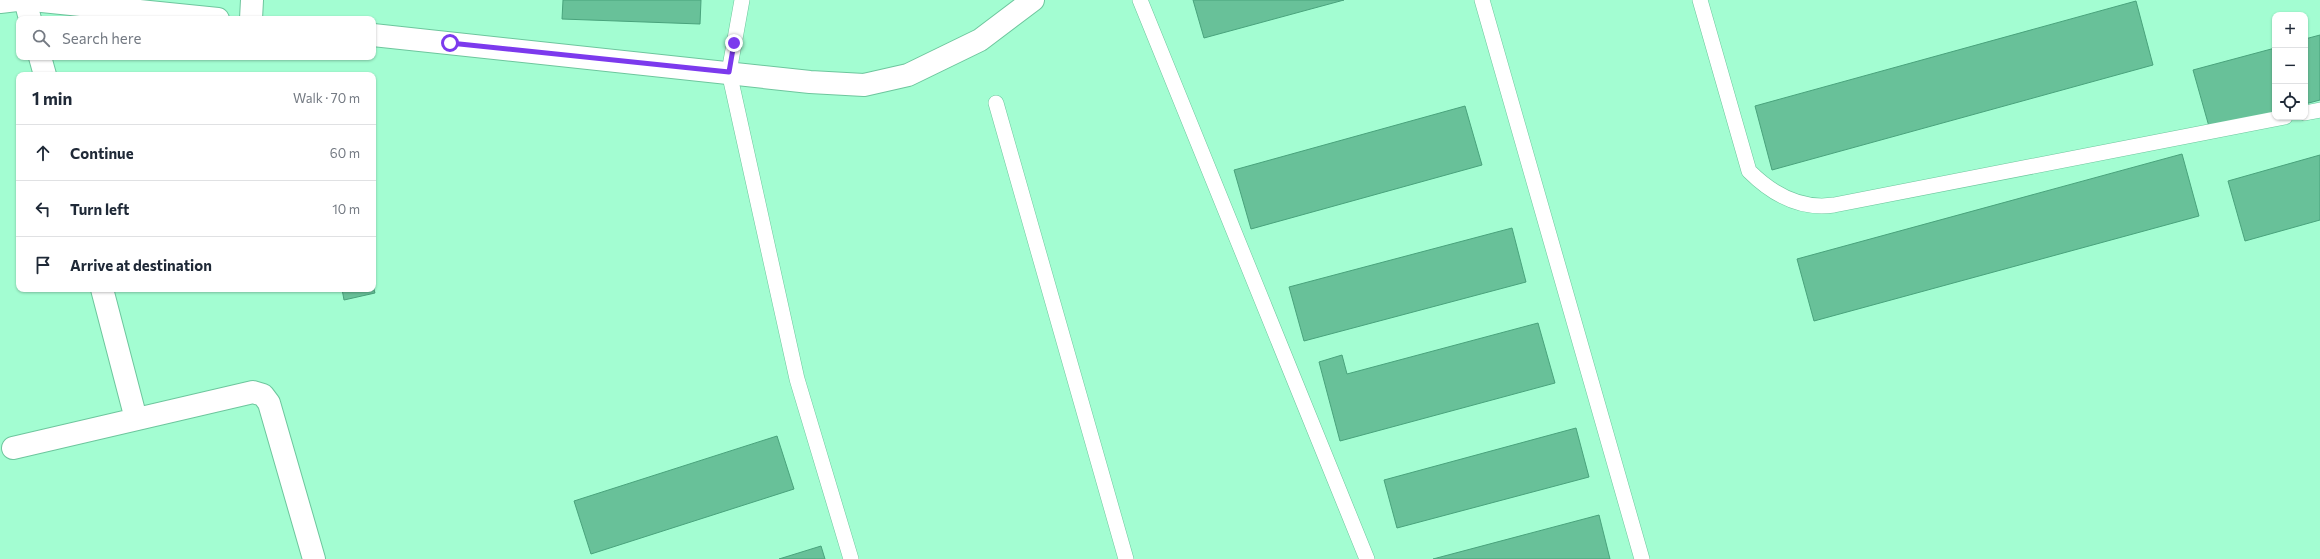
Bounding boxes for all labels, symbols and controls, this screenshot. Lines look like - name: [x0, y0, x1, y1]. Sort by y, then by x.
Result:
- map controls: [2272, 12, 2308, 120]
- button: +: [2272, 12, 2308, 48]
- search box: [16, 16, 376, 60]
- icon: search: [30, 27, 52, 49]
- text: Search here: [62, 29, 141, 47]
- route start: [441, 34, 459, 52]
- route end: [725, 34, 743, 52]
- button: −: [2272, 48, 2308, 84]
- button: locate: [2272, 84, 2308, 120]
- text: 1 min: [32, 88, 72, 109]
- text: Walk · 70 m: [293, 90, 360, 106]
- icon: ahead: [32, 142, 54, 164]
- text: Continue: [70, 144, 134, 162]
- text: 60 m: [330, 145, 360, 161]
- icon: left: [32, 198, 54, 220]
- text: Turn left: [70, 200, 129, 218]
- text: 10 m: [332, 201, 360, 217]
- icon: arrive: [32, 254, 54, 276]
- text: Arrive at destination: [70, 256, 212, 274]

